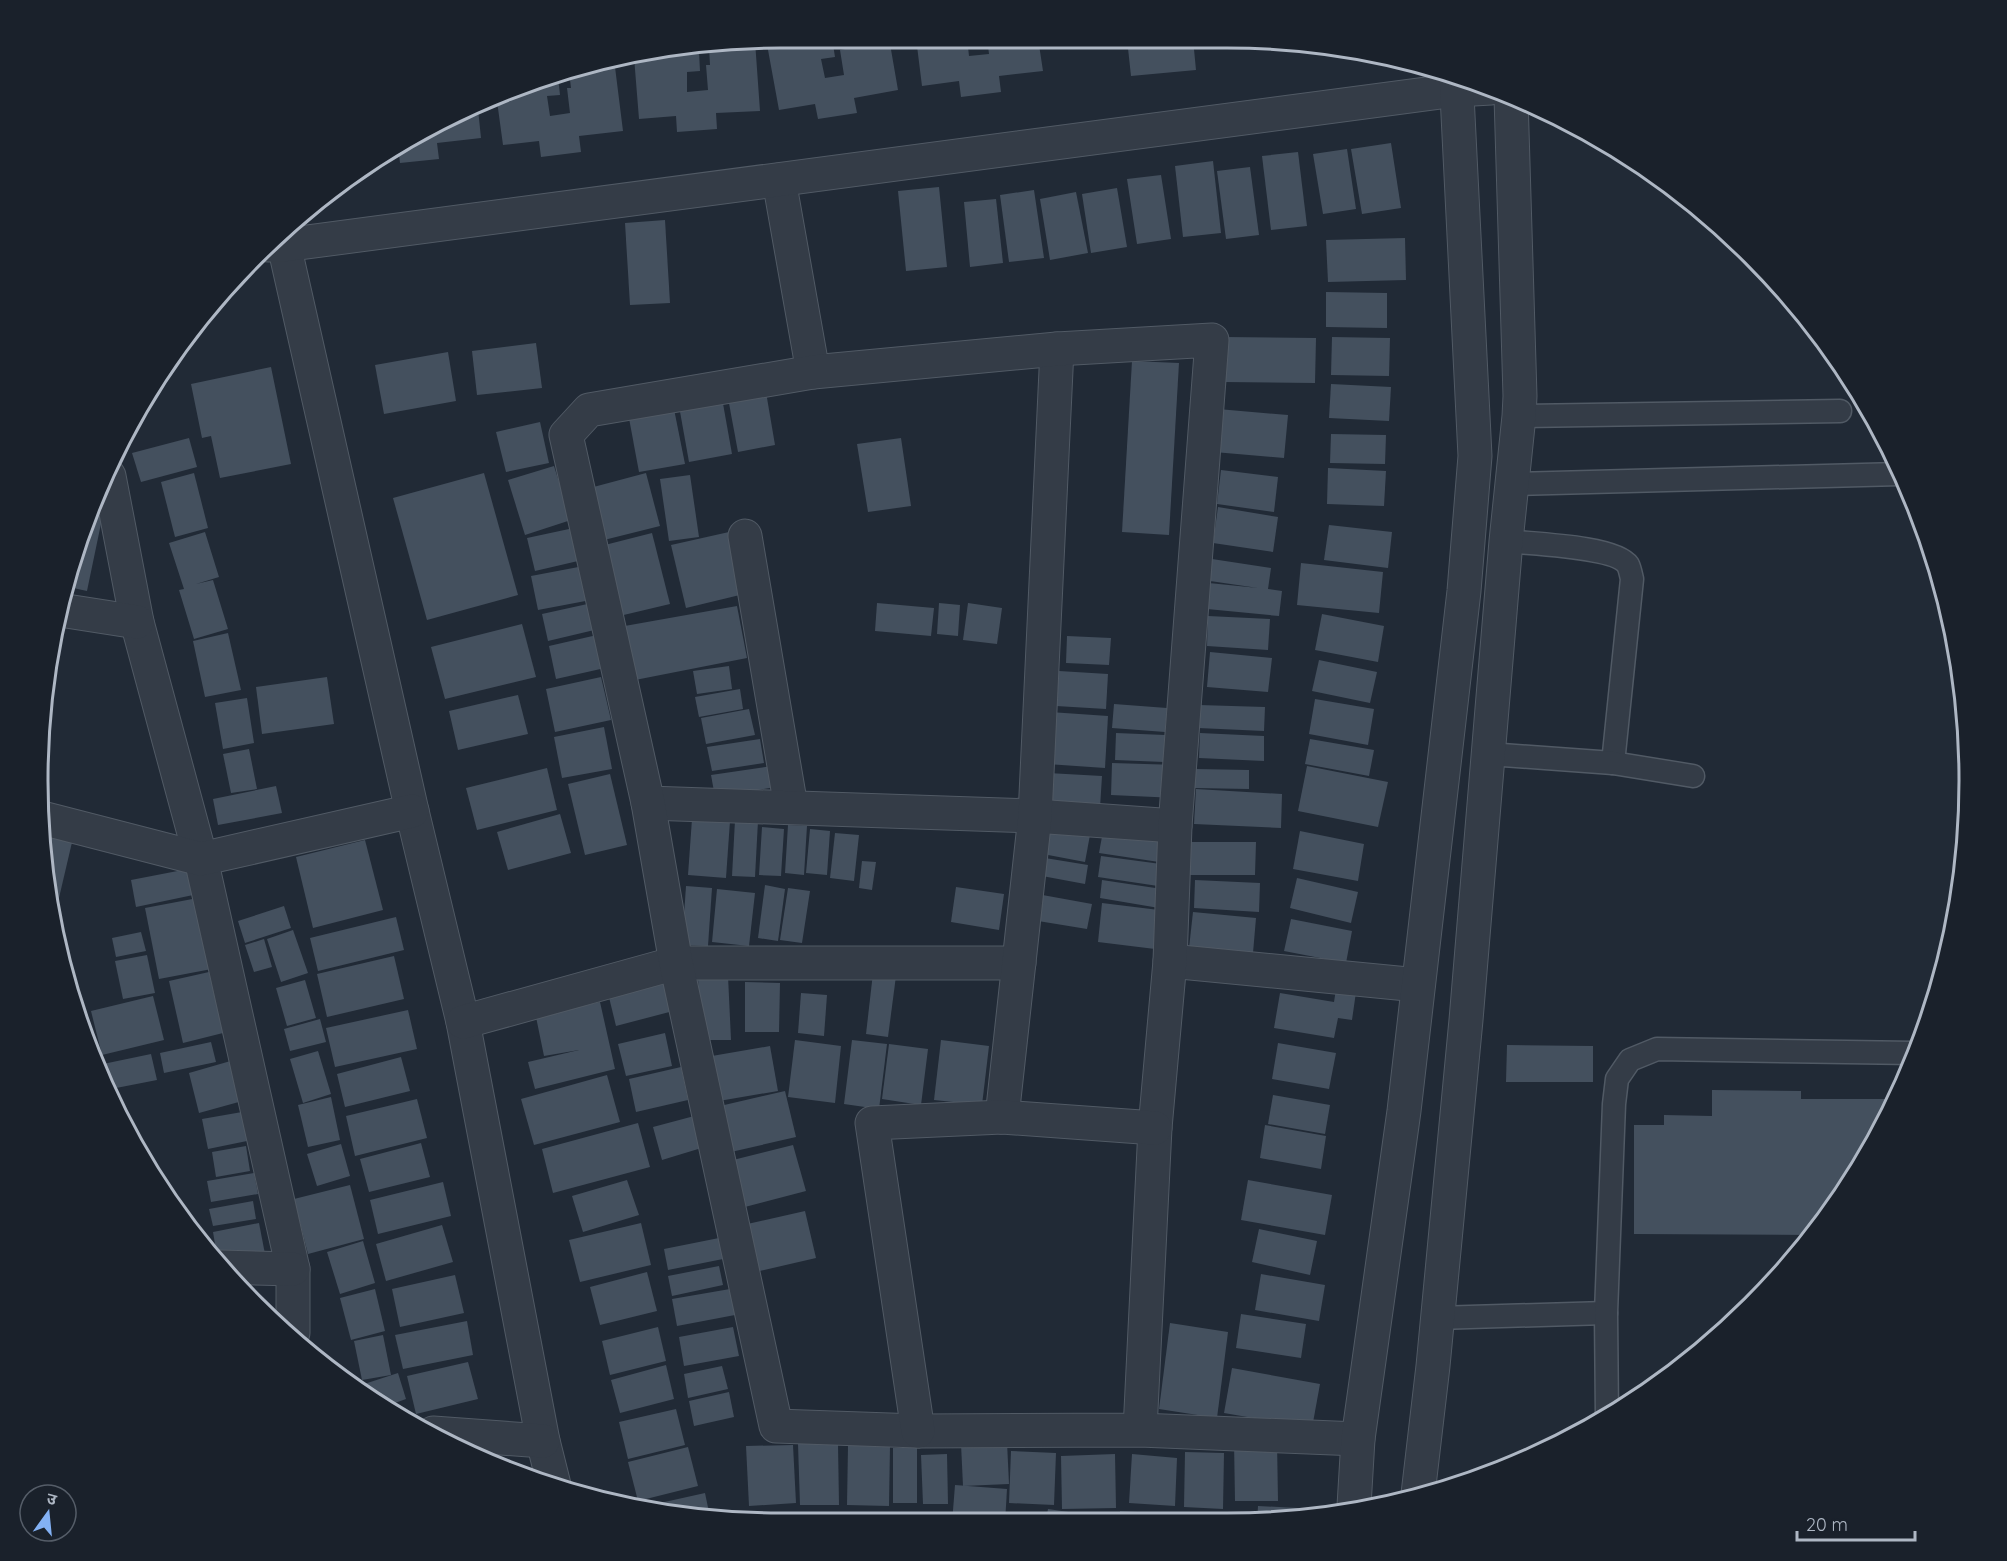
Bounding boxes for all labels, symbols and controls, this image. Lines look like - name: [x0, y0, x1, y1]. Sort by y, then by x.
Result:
- north arrow: [18, 1483, 78, 1543]
- text: उ: [45, 1488, 60, 1510]
- scale bar: [1797, 1504, 1916, 1542]
- text: 20 m: [1806, 1513, 1848, 1536]

